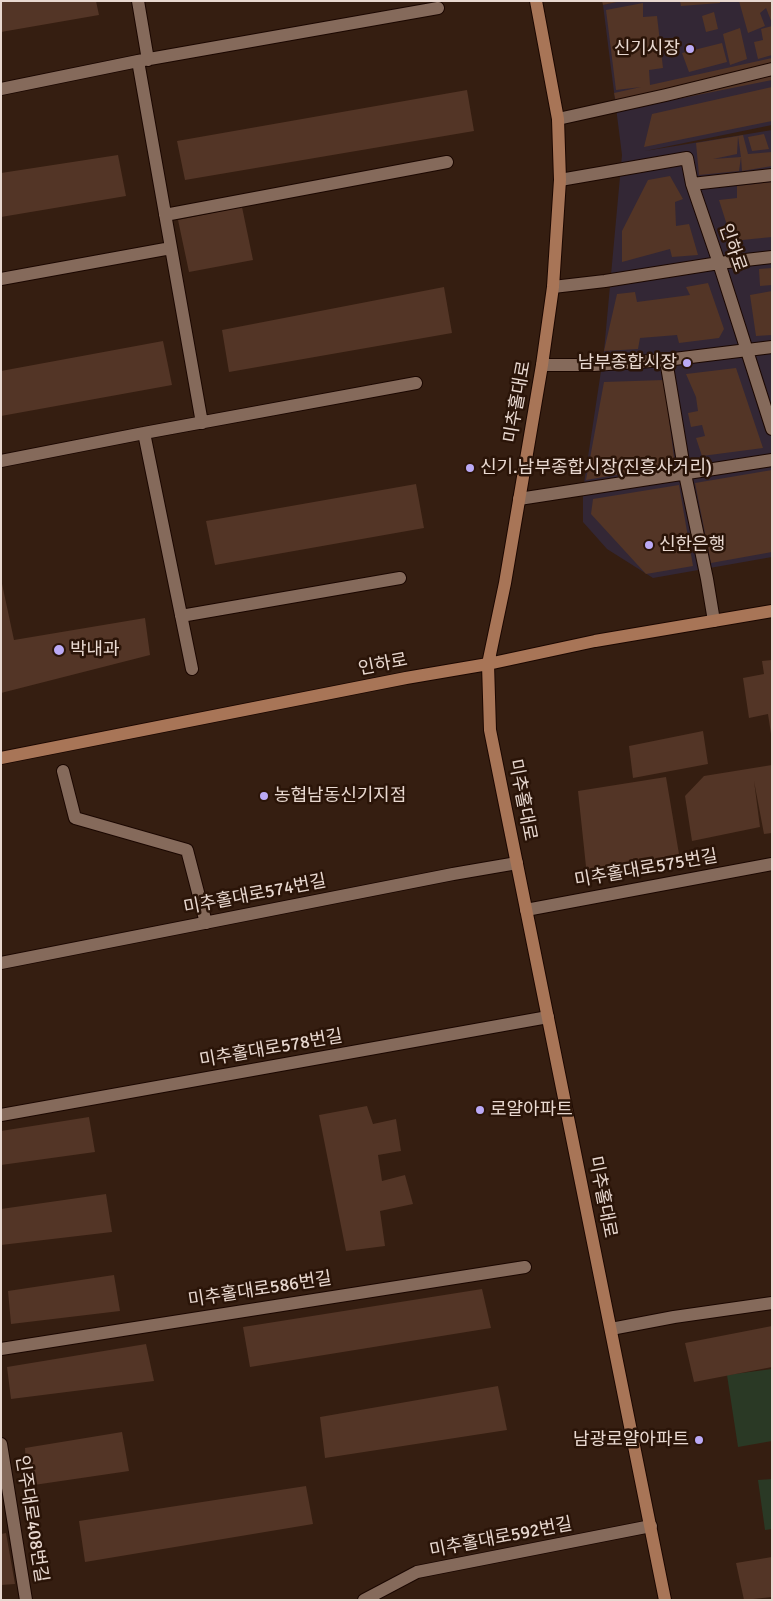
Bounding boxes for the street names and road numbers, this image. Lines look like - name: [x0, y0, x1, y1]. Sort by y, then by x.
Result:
- street label: 인하로: [714, 221, 750, 275]
- street label: 미추홀대로: [500, 359, 536, 445]
- street label: 인하로: [357, 650, 409, 680]
- street label: 미추홀대로: [503, 757, 541, 843]
- street label: 미추홀대로575번길: [573, 846, 719, 892]
- street label: 미추홀대로574번길: [182, 871, 328, 919]
- street label: 미추홀대로578번길: [198, 1026, 344, 1072]
- street label: 미추홀대로: [583, 1154, 621, 1240]
- street label: 미추홀대로586번길: [187, 1268, 333, 1312]
- street label: 인주대로408번길: [10, 1454, 52, 1584]
- street label: 미추홀대로592번길: [428, 1514, 574, 1562]

